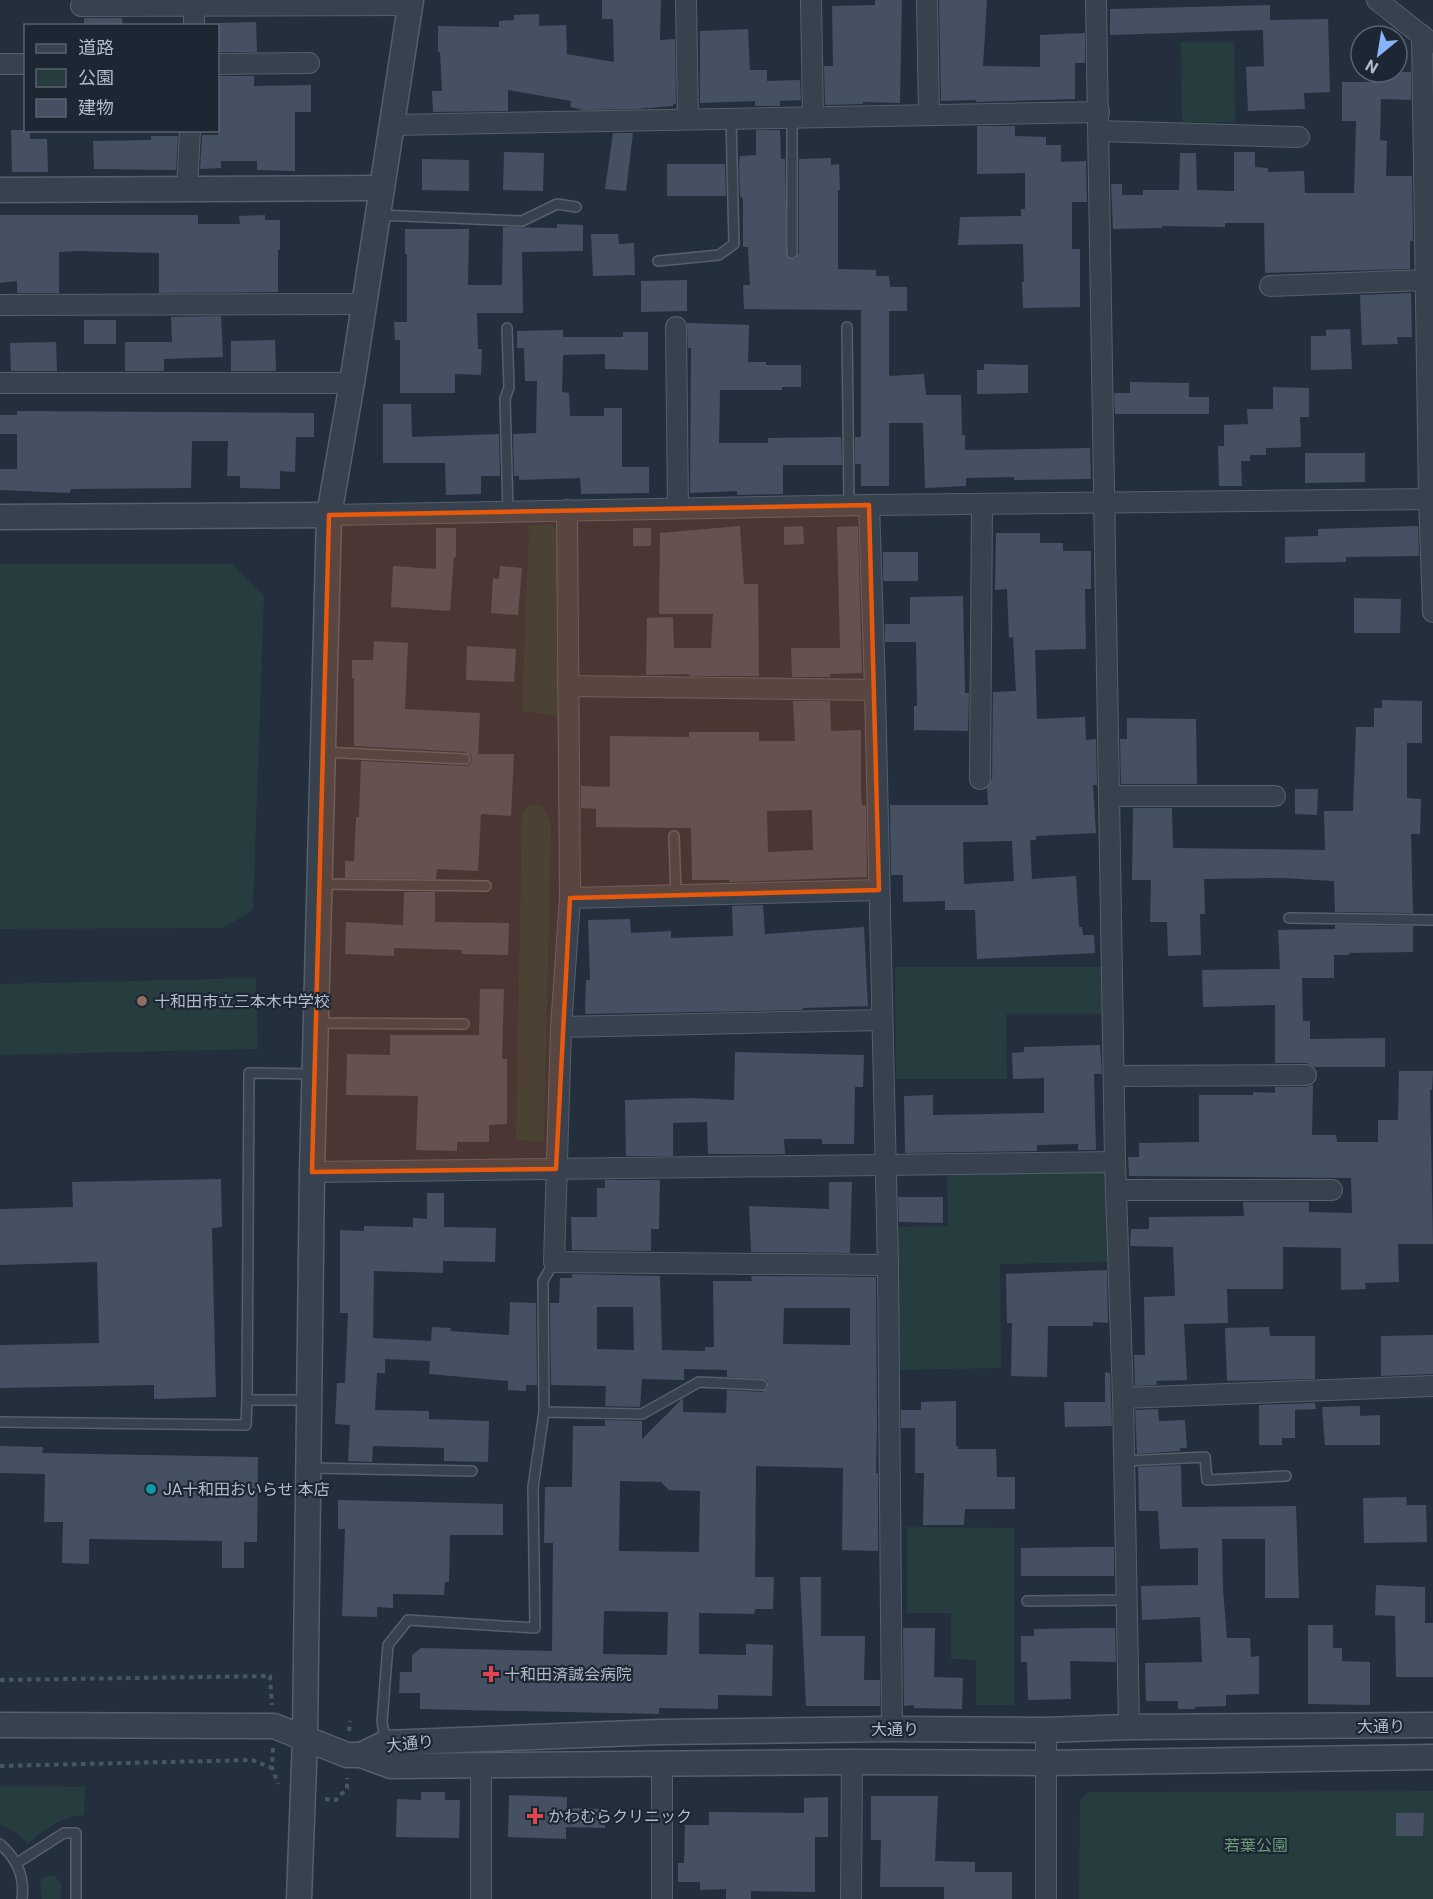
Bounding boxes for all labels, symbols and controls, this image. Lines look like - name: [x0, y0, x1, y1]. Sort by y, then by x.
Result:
- legend: [24, 24, 219, 132]
- north arrow: [1349, 24, 1409, 84]
- text: 道路: [78, 37, 114, 58]
- text: N: [1362, 56, 1381, 78]
- text: 公園: [78, 67, 114, 88]
- text: 建物: [78, 97, 114, 118]
- place label: 十和田市立三本木中学校: [154, 992, 330, 1011]
- marker: 十和田市立三本木中学校: [135, 994, 149, 1008]
- place label: JA十和田おいらせ 本店: [163, 1480, 330, 1499]
- marker: JA十和田おいらせ 本店: [144, 1482, 158, 1496]
- marker: 十和田済誠会病院: [482, 1665, 500, 1683]
- place label: 十和田済誠会病院: [504, 1665, 632, 1684]
- street label: 大通り: [1357, 1717, 1405, 1736]
- street label: 大通り: [871, 1720, 919, 1739]
- street label: 大通り: [385, 1732, 435, 1755]
- marker: かわむらクリニック: [526, 1807, 544, 1825]
- place label: かわむらクリニック: [548, 1807, 692, 1826]
- park label: 若葉公園: [1224, 1836, 1288, 1855]

